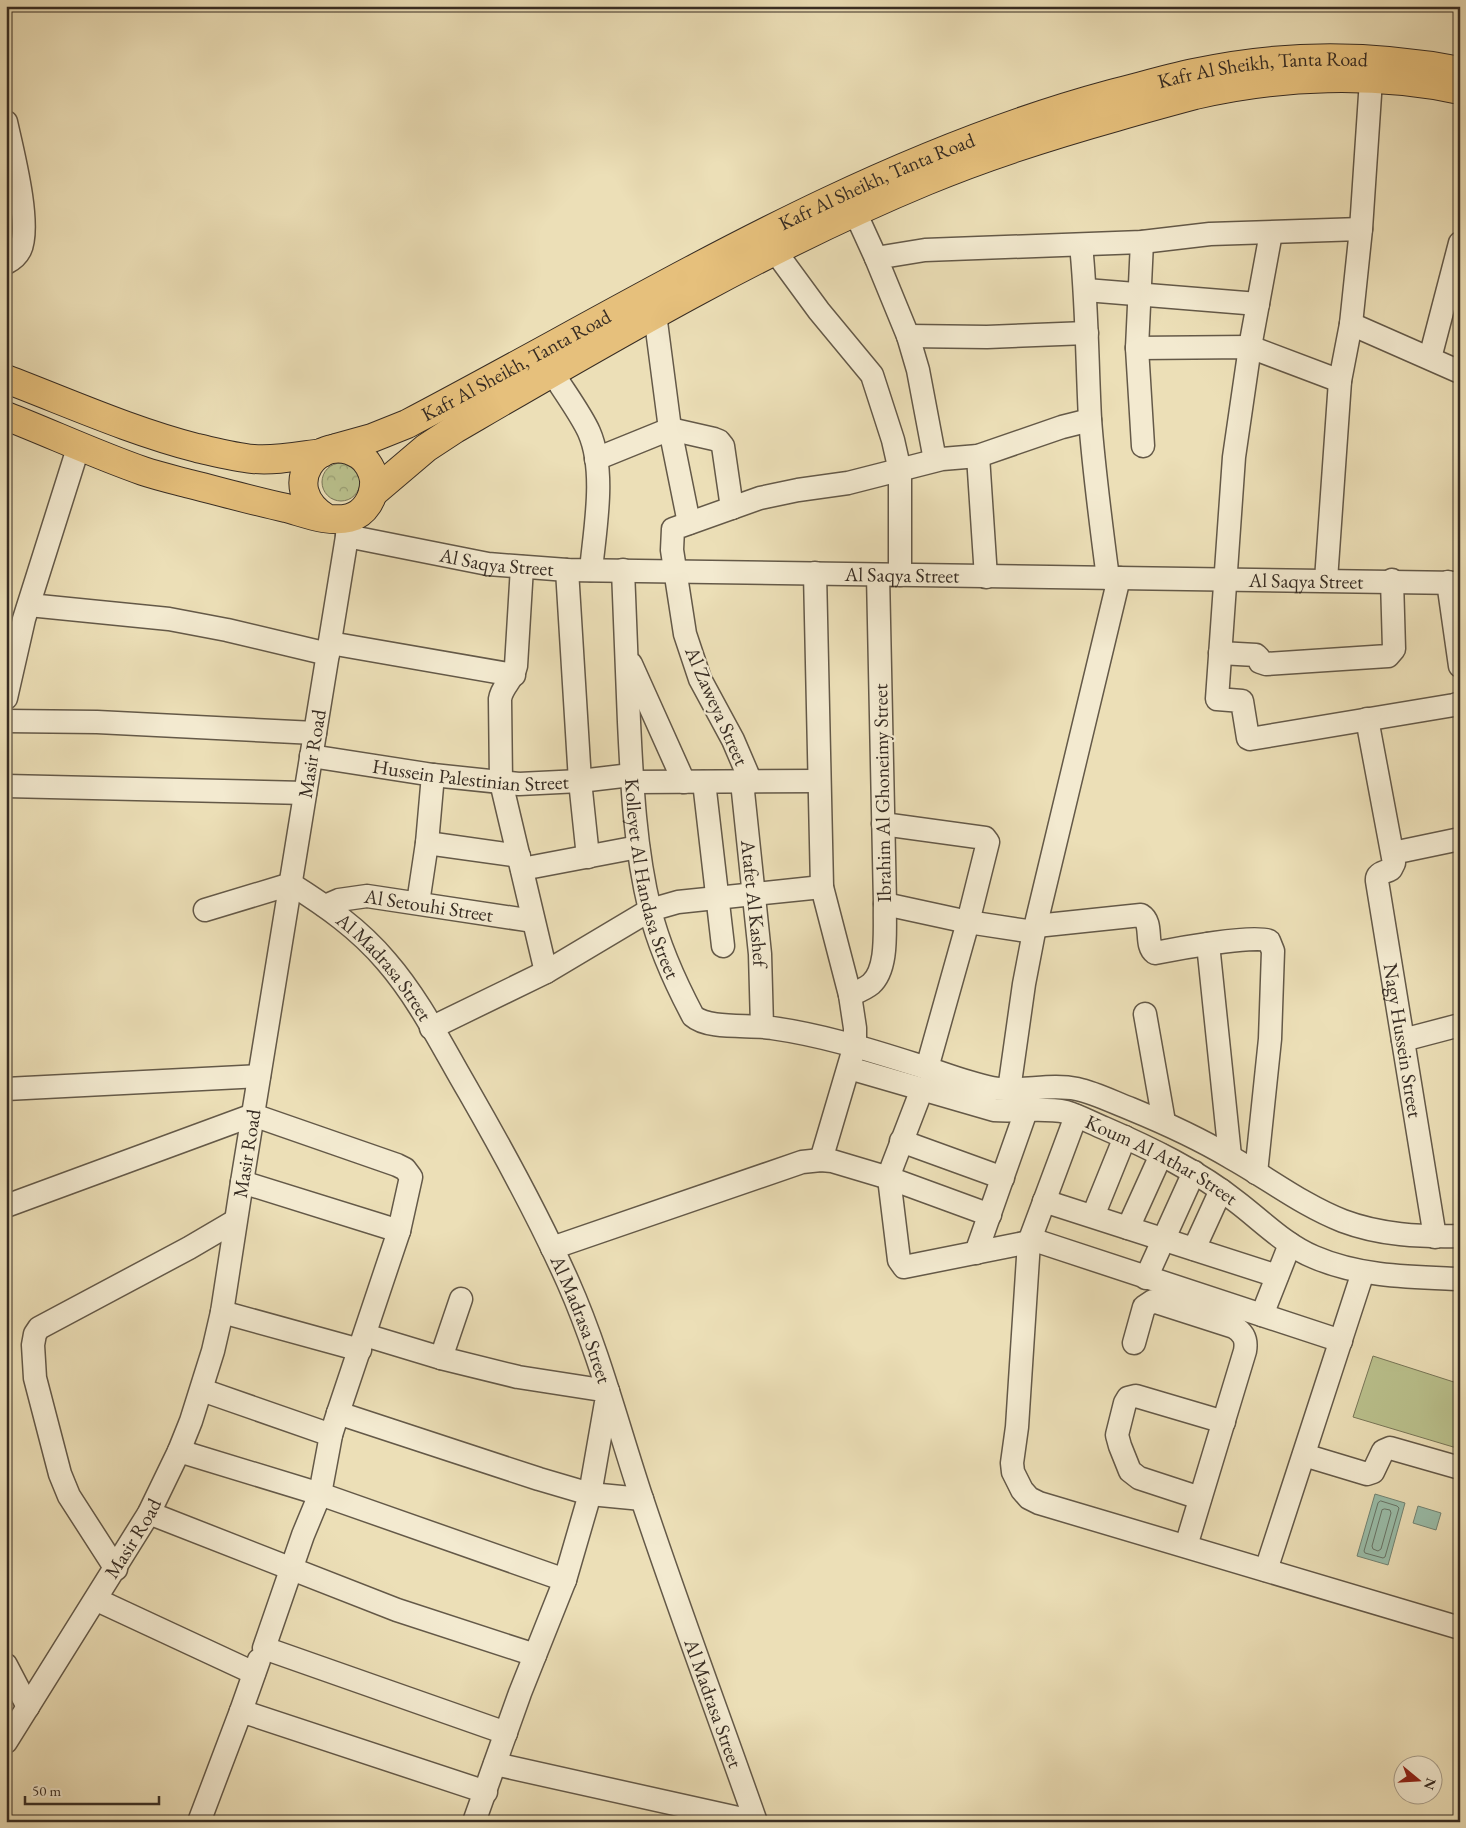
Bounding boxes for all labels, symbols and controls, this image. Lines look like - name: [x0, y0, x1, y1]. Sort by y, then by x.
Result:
- street label: Kafr Al Sheikh, Tanta Road: [1155, 45, 1369, 94]
- street label: Kafr Al Sheikh, Tanta Road: [774, 126, 979, 236]
- street label: Kafr Al Sheikh, Tanta Road: [417, 303, 616, 427]
- street label: Al Saqya Street: [436, 541, 555, 582]
- street label: Al Saqya Street: [843, 561, 960, 589]
- street label: Al Saqya Street: [1247, 567, 1364, 595]
- street label: Al Zaweya Street: [679, 641, 755, 770]
- street label: Ibrahim Al Ghoneimy Street: [867, 683, 897, 903]
- street label: Masir Road: [292, 707, 332, 800]
- street label: Hussein Palestinian Street: [371, 753, 570, 797]
- street label: Kolleyet Al Handasa Street: [619, 777, 686, 984]
- street label: Atafet Al Kashef: [735, 838, 773, 970]
- street label: Al Setouhi Street: [362, 883, 496, 928]
- street label: Al Madrasa Street: [330, 906, 439, 1026]
- street label: Nagy Hussein Street: [1378, 961, 1428, 1120]
- street label: Masir Road: [227, 1106, 267, 1200]
- street label: Koum Al Athar Street: [1081, 1108, 1244, 1211]
- street label: Al Madrasa Street: [544, 1250, 618, 1387]
- street label: Masir Road: [98, 1493, 168, 1583]
- street label: Al Madrasa Street: [678, 1634, 749, 1772]
- north arrow: [1394, 1756, 1444, 1806]
- scale bar: [25, 1773, 159, 1805]
- text: N: [1420, 1776, 1441, 1793]
- text: 50 m: [32, 1781, 61, 1800]

